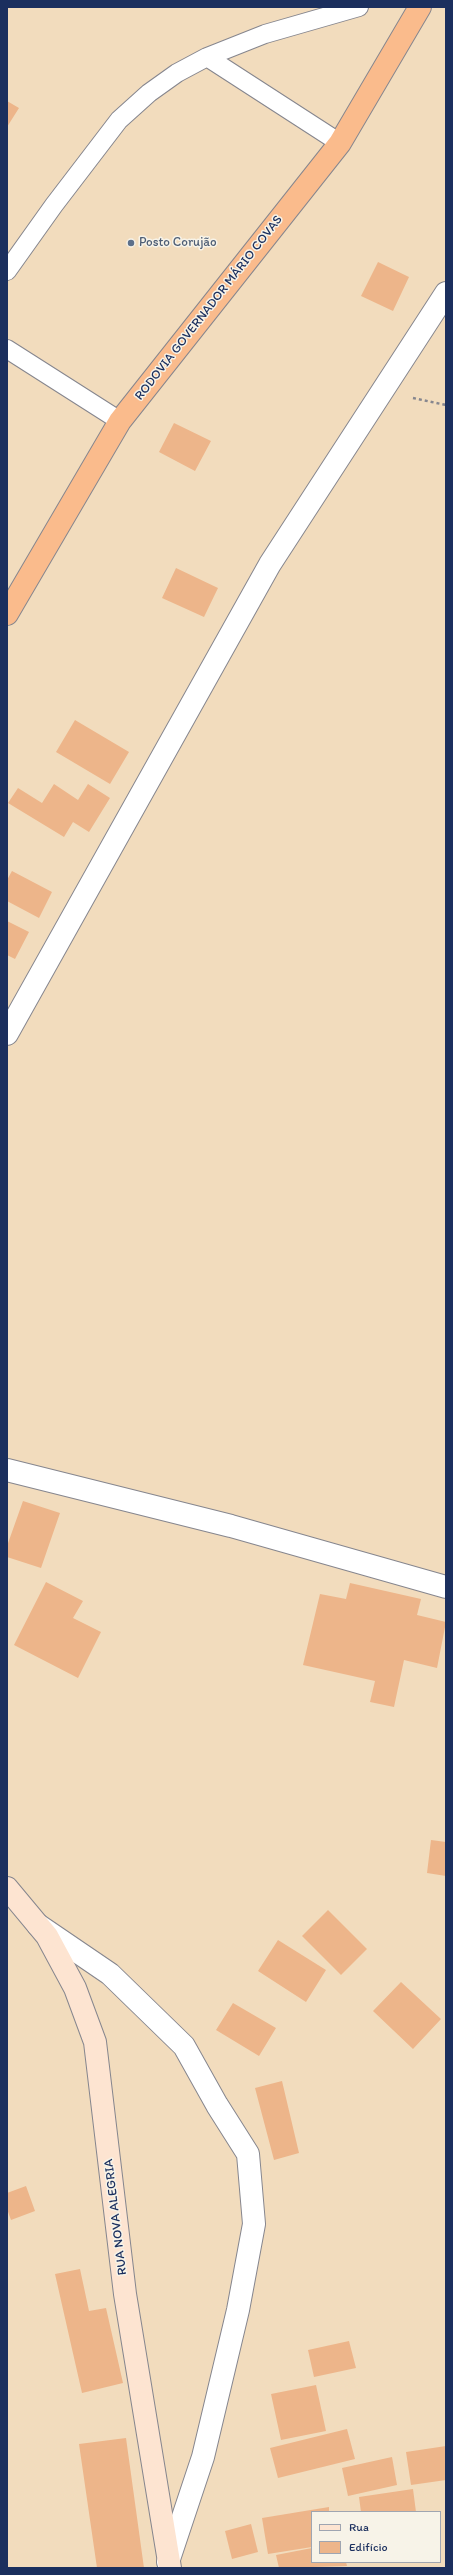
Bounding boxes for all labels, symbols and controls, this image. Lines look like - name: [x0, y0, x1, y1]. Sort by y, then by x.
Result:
- street label: RODOVIA GOVERNADOR MÁRIO COVAS: [132, 212, 286, 404]
- place label: Posto Corujão: [139, 235, 217, 251]
- marker: Posto Corujão: [126, 238, 136, 248]
- street label: RUA NOVA ALEGRIA: [101, 2158, 131, 2276]
- legend: [311, 2511, 441, 2563]
- text: Rua: [349, 2520, 369, 2534]
- text: Edifício: [349, 2540, 388, 2554]

